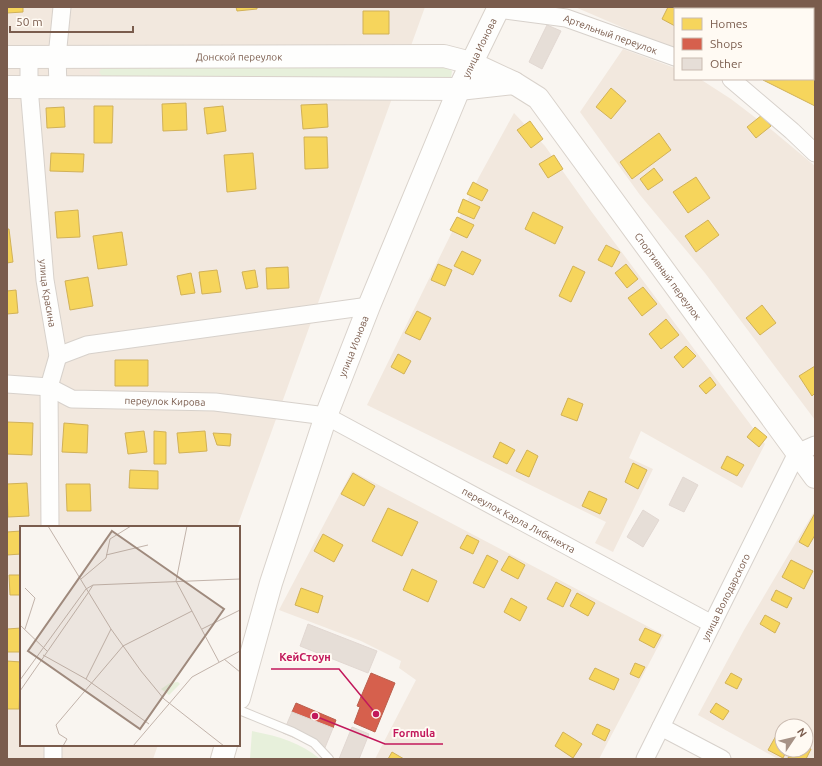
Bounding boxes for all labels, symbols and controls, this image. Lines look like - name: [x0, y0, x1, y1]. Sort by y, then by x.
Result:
- scale bar: [10, 8, 133, 34]
- legend: [674, 8, 814, 80]
- street label: Артельный переулок: [562, 13, 659, 56]
- text: 50 m: [16, 15, 43, 28]
- street label: улица Ионова: [460, 16, 499, 80]
- text: Homes: [710, 17, 748, 30]
- text: Shops: [710, 37, 742, 50]
- street label: Донской переулок: [196, 51, 282, 63]
- text: Other: [710, 57, 743, 70]
- street label: Спортивный переулок: [632, 231, 703, 322]
- street label: улица Красина: [37, 259, 58, 328]
- street label: улица Ионова: [337, 314, 371, 379]
- street label: переулок Кирова: [124, 395, 205, 408]
- street label: переулок Карла Либкнехта: [460, 485, 577, 555]
- inset map: [20, 526, 240, 746]
- street label: улица Володарского: [700, 552, 752, 642]
- callout: КейСтоун: [271, 646, 339, 669]
- text: КейСтоун: [279, 651, 331, 663]
- north arrow: [774, 718, 814, 758]
- callout: Formula: [385, 721, 443, 744]
- text: N: [795, 725, 809, 739]
- text: Formula: [393, 727, 435, 739]

